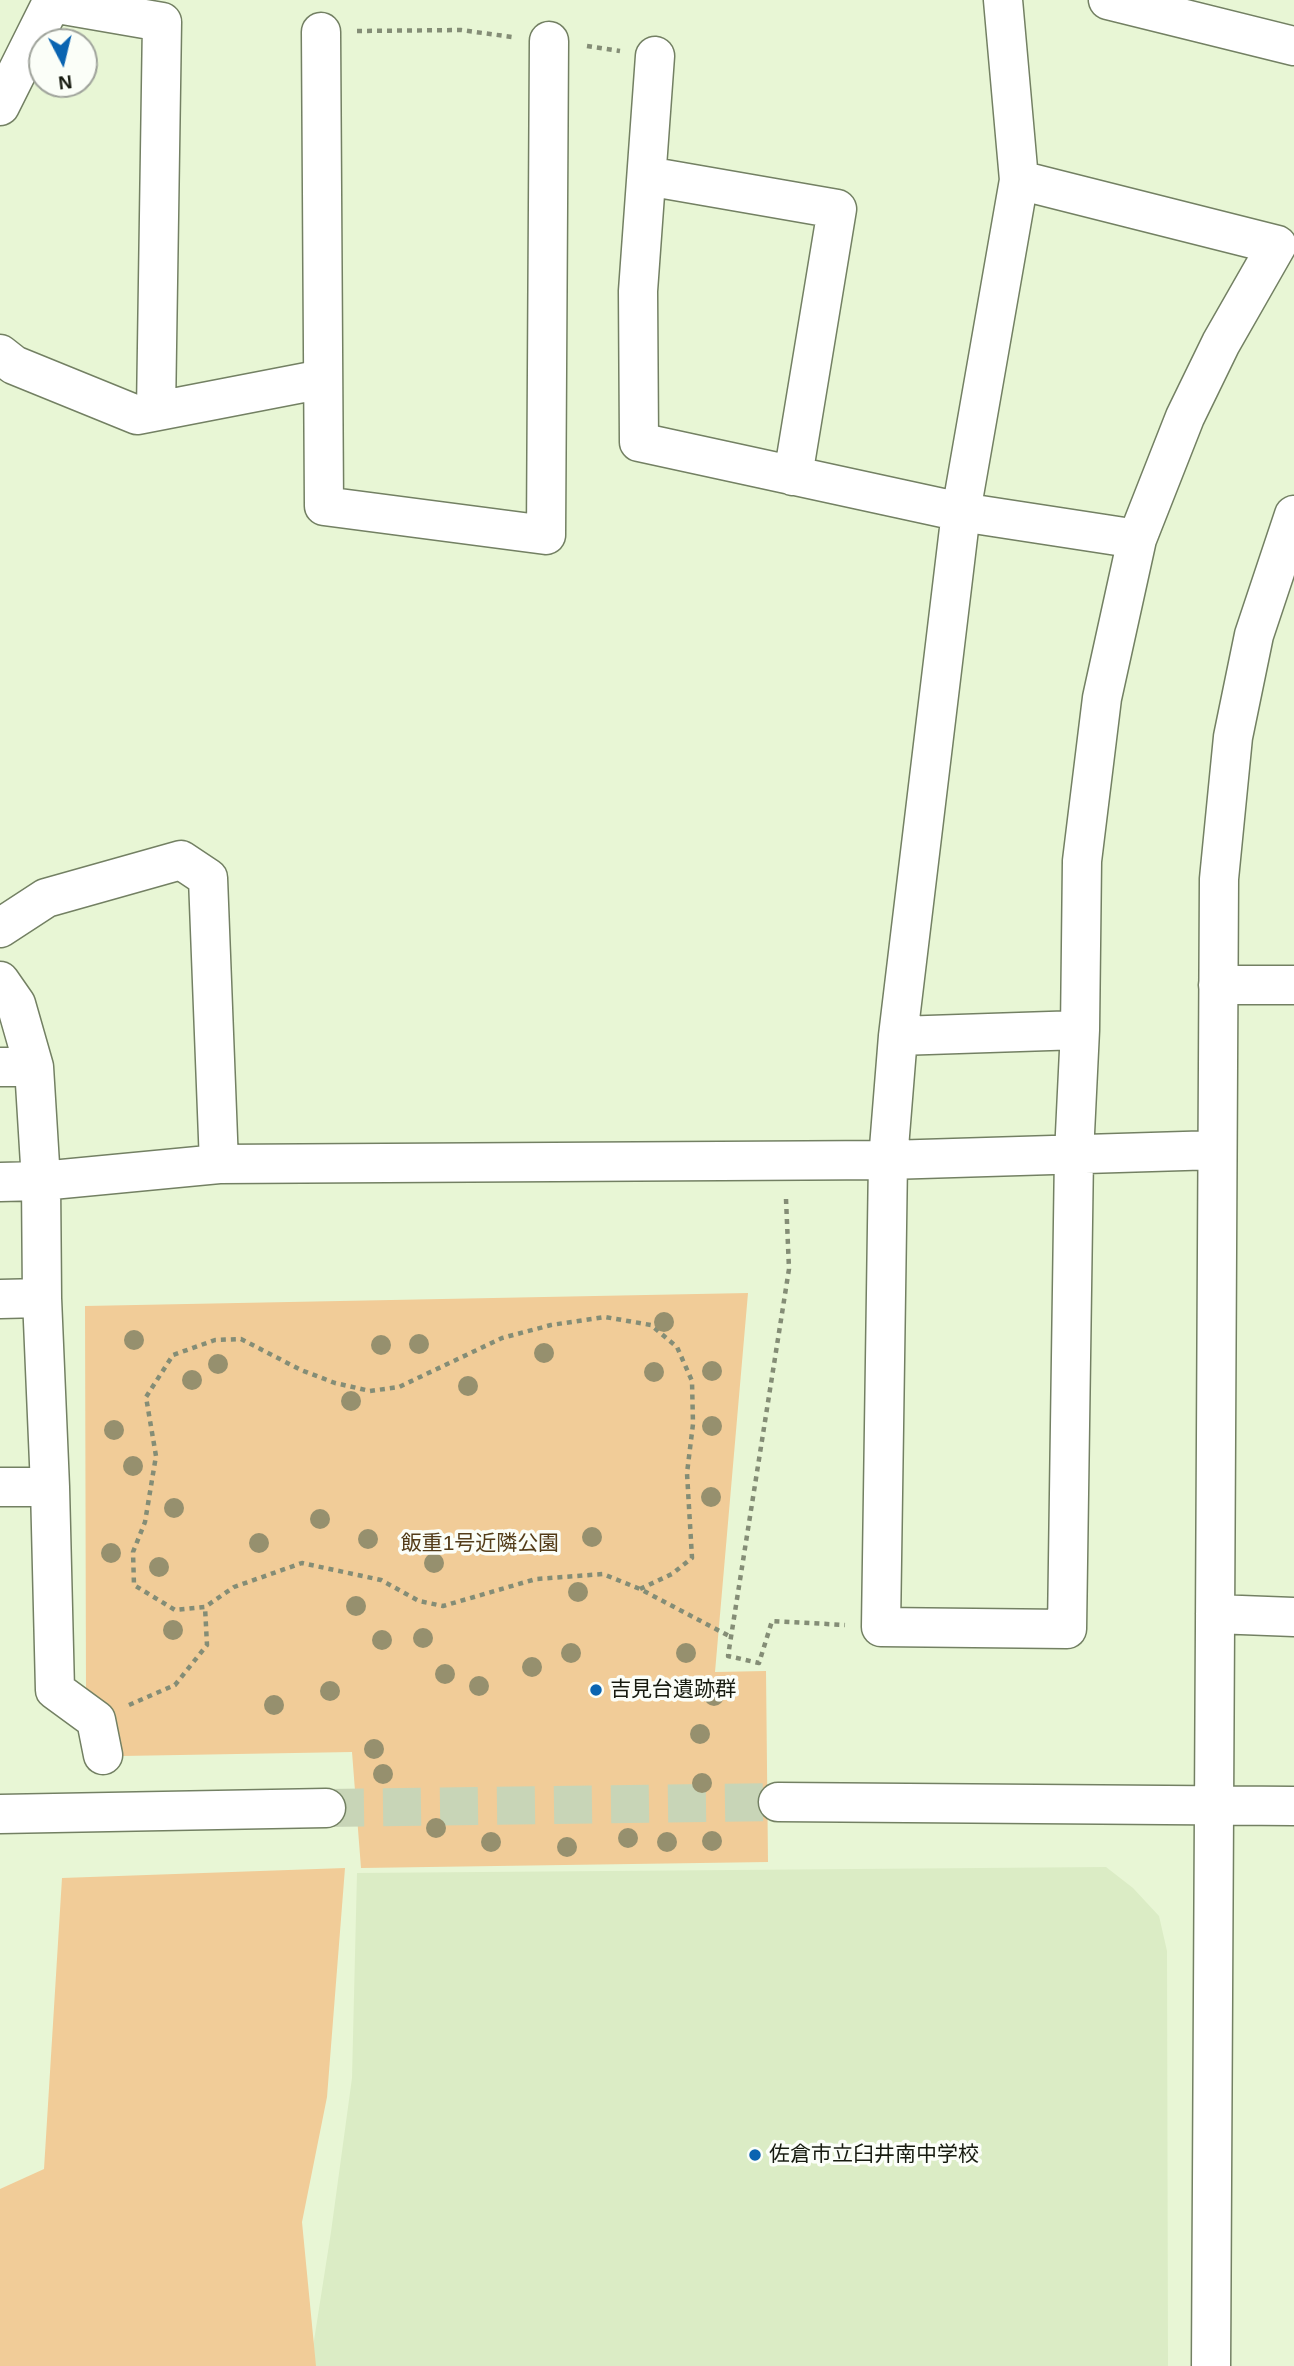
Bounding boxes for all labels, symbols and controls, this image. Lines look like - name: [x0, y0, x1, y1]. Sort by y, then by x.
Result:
- north arrow: [28, 28, 98, 98]
- text: N: [57, 71, 73, 94]
- park label: 飯重1号近隣公園: [401, 1531, 559, 1557]
- place label: 吉見台遺跡群: [610, 1677, 736, 1703]
- marker: 吉見台遺跡群: [588, 1682, 604, 1698]
- place label: 佐倉市立臼井南中学校: [769, 2142, 979, 2168]
- marker: 佐倉市立臼井南中学校: [747, 2147, 763, 2163]

